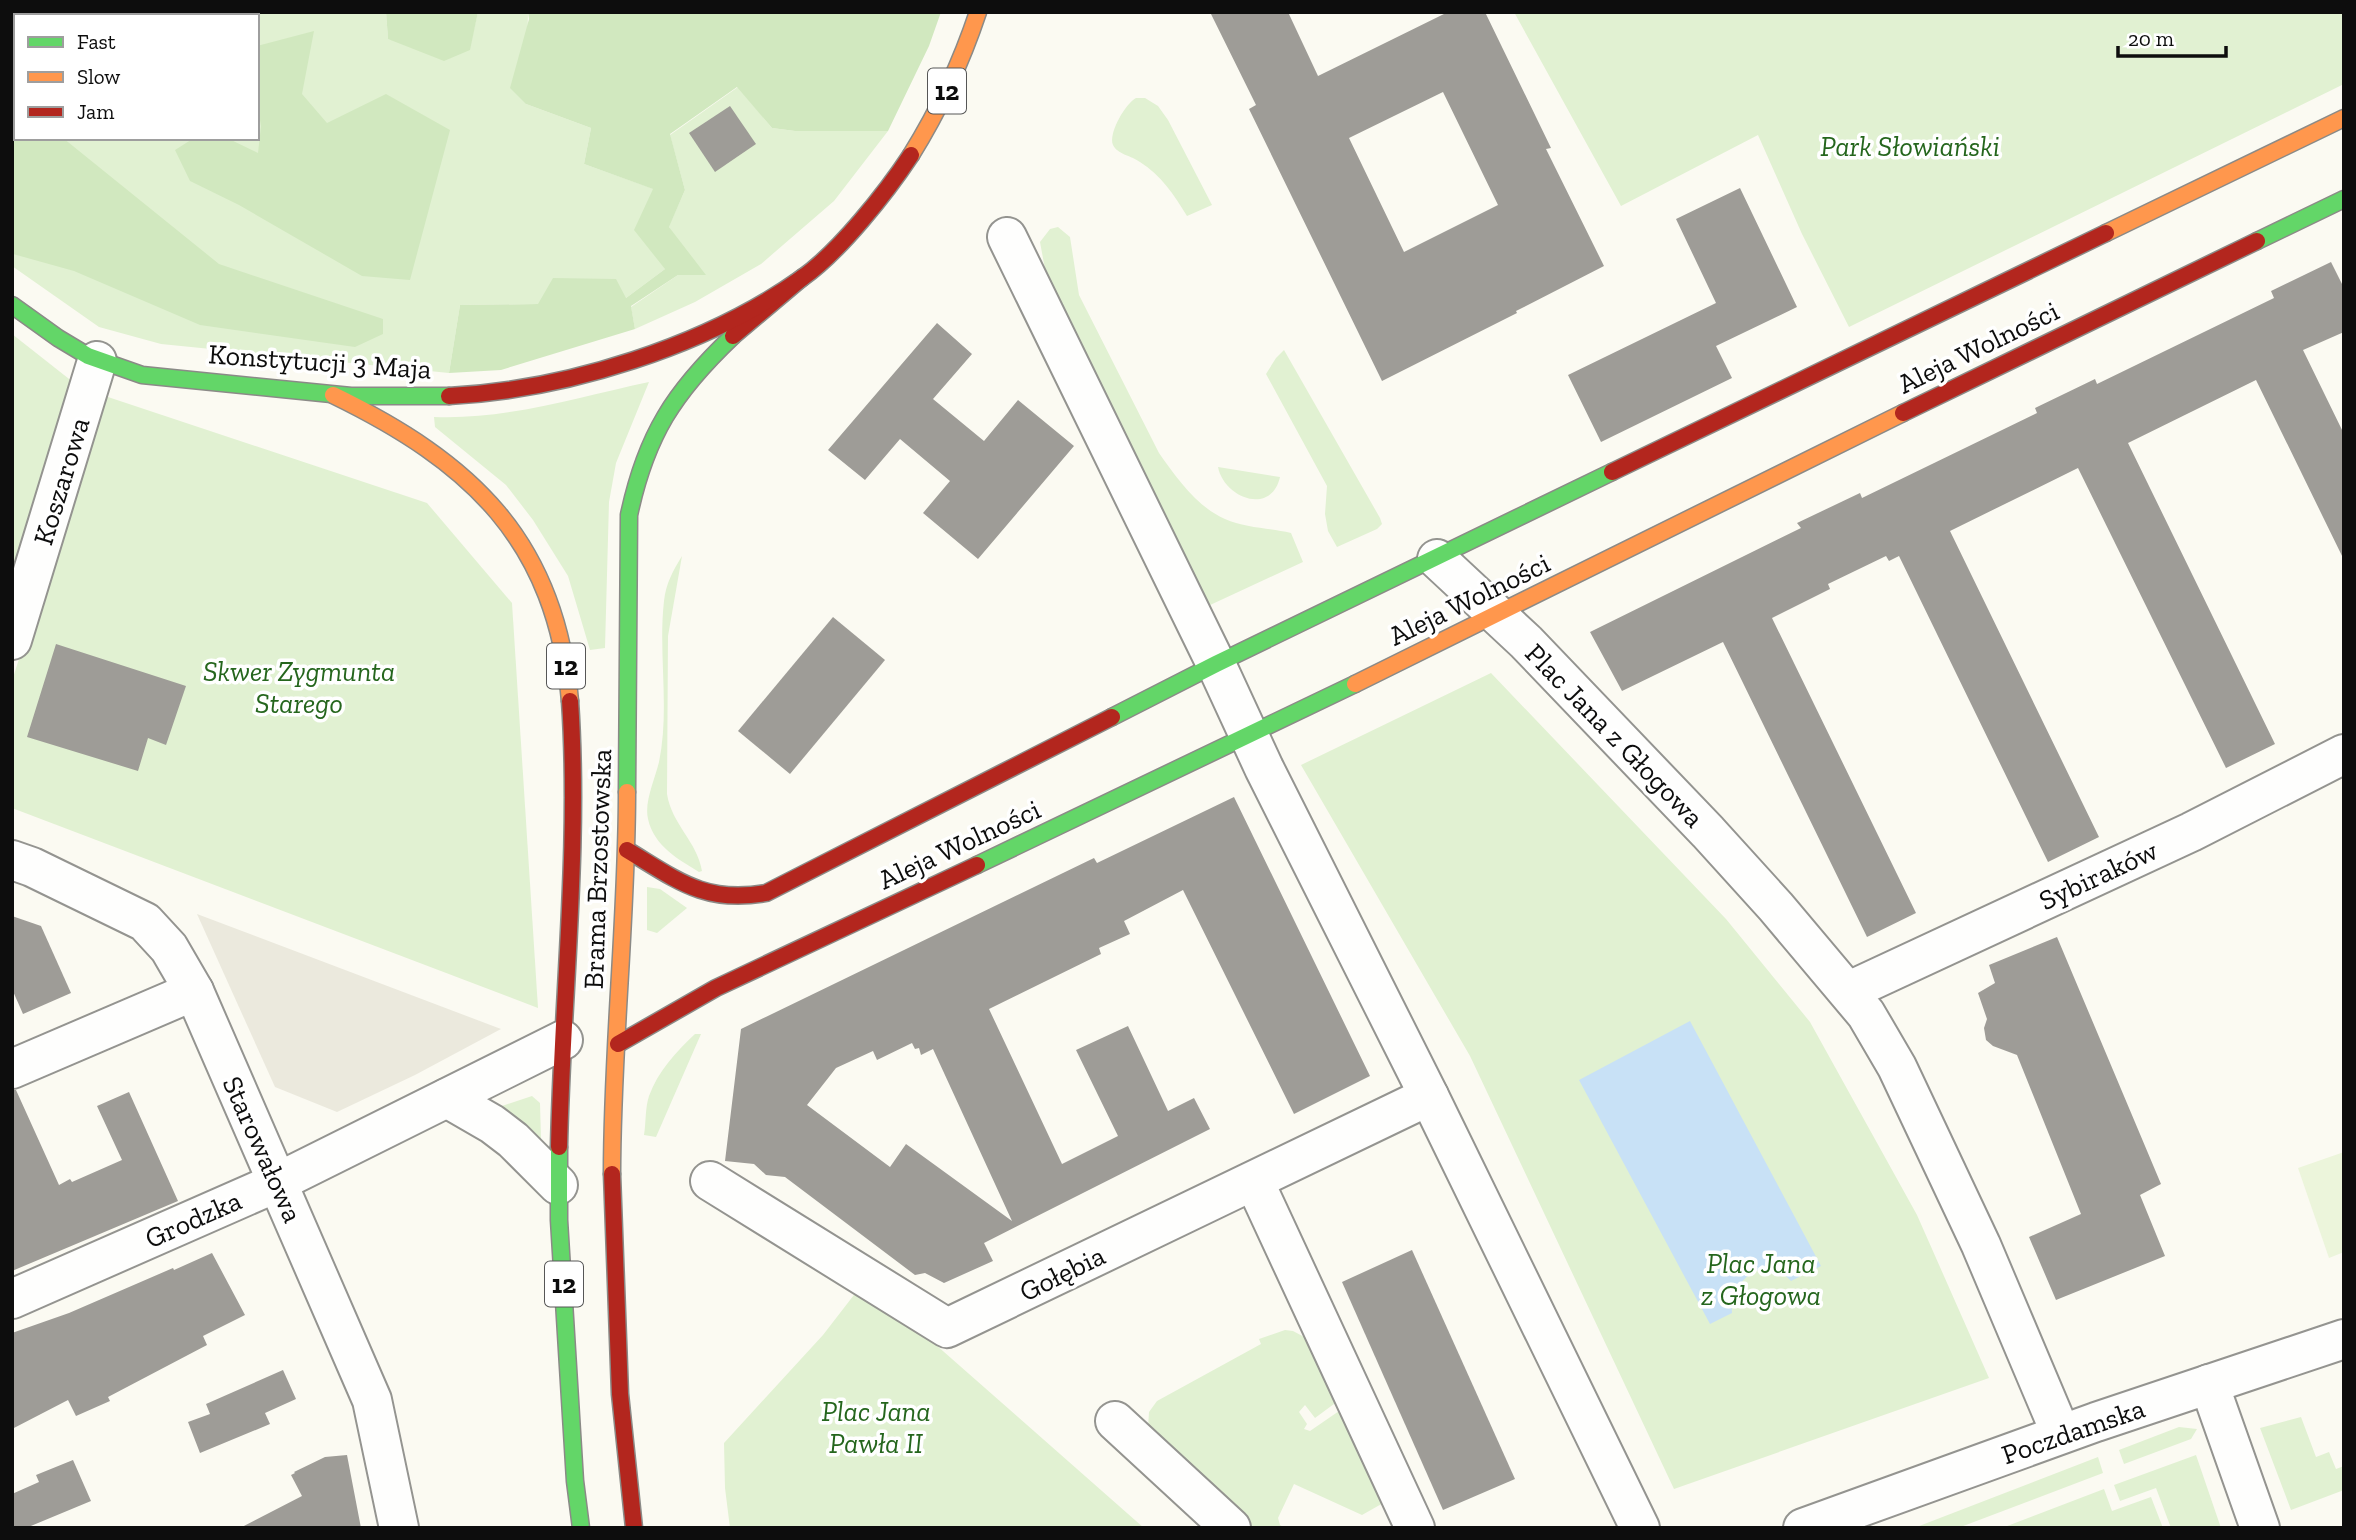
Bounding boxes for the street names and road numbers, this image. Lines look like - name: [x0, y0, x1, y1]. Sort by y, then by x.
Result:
- road number: 12: [928, 68, 966, 114]
- street label: Aleja Wolności: [1892, 294, 2064, 401]
- street label: Konstytucji 3 Maja: [207, 337, 433, 386]
- street label: Koszarowa: [26, 413, 97, 549]
- street label: Aleja Wolności: [1383, 546, 1555, 653]
- street label: Plac Jana z Głogowa: [1519, 637, 1711, 834]
- road number: 12: [547, 644, 585, 688]
- street label: Brama Brzostowska: [577, 748, 618, 990]
- street label: Aleja Wolności: [873, 792, 1046, 896]
- street label: Sybiraków: [2034, 833, 2163, 917]
- street label: Starowałowa: [216, 1071, 310, 1228]
- street label: Grodzka: [140, 1183, 247, 1255]
- street label: Gołębia: [1014, 1239, 1111, 1308]
- road number: 12: [545, 1261, 583, 1306]
- street label: Poczdamska: [1997, 1391, 2149, 1471]

